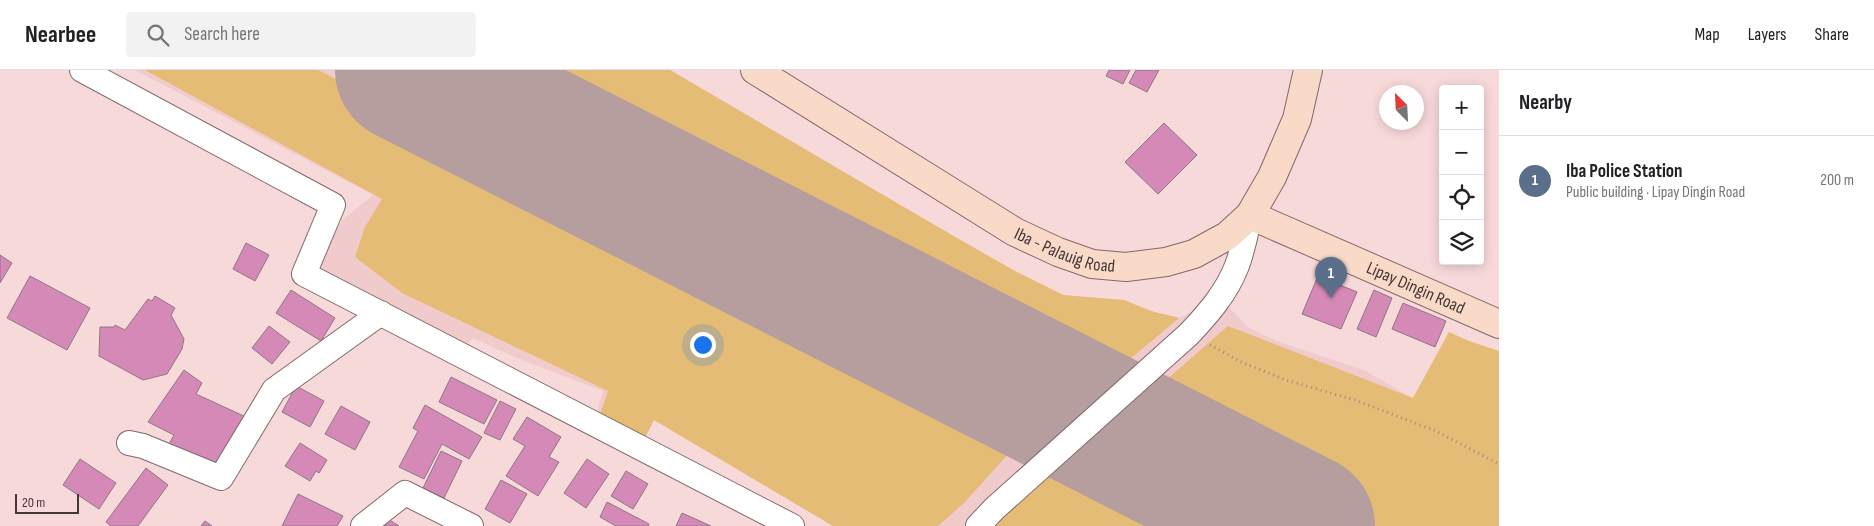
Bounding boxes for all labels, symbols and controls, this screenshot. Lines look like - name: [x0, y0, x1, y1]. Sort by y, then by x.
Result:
- search box: [126, 12, 476, 57]
- text: Nearbee: [25, 20, 96, 49]
- icon: search: [144, 21, 172, 49]
- text: Search here: [184, 23, 260, 46]
- text: Map: [1695, 24, 1720, 45]
- text: Layers: [1748, 24, 1787, 45]
- text: Share: [1815, 24, 1849, 45]
- north arrow: [1379, 85, 1424, 130]
- map controls: [1439, 85, 1484, 265]
- button: +: [1439, 85, 1484, 130]
- text: Nearby: [1519, 90, 1572, 115]
- button: −: [1439, 130, 1484, 175]
- text: Iba Police Station: [1566, 160, 1683, 183]
- text: 1: [1532, 171, 1538, 190]
- text: 200 m: [1820, 171, 1854, 190]
- button: locate: [1439, 175, 1484, 220]
- text: Public building · Lipay Dingin Road: [1566, 183, 1745, 202]
- button: layers: [1439, 220, 1484, 265]
- street label: Iba - Palauig Road: [1011, 223, 1116, 276]
- pin: 1: [1315, 257, 1347, 298]
- street label: Lipay Dingin Road: [1363, 257, 1468, 318]
- your location: [690, 332, 716, 358]
- scale bar: [15, 491, 79, 514]
- text: 20 m: [22, 494, 45, 511]

